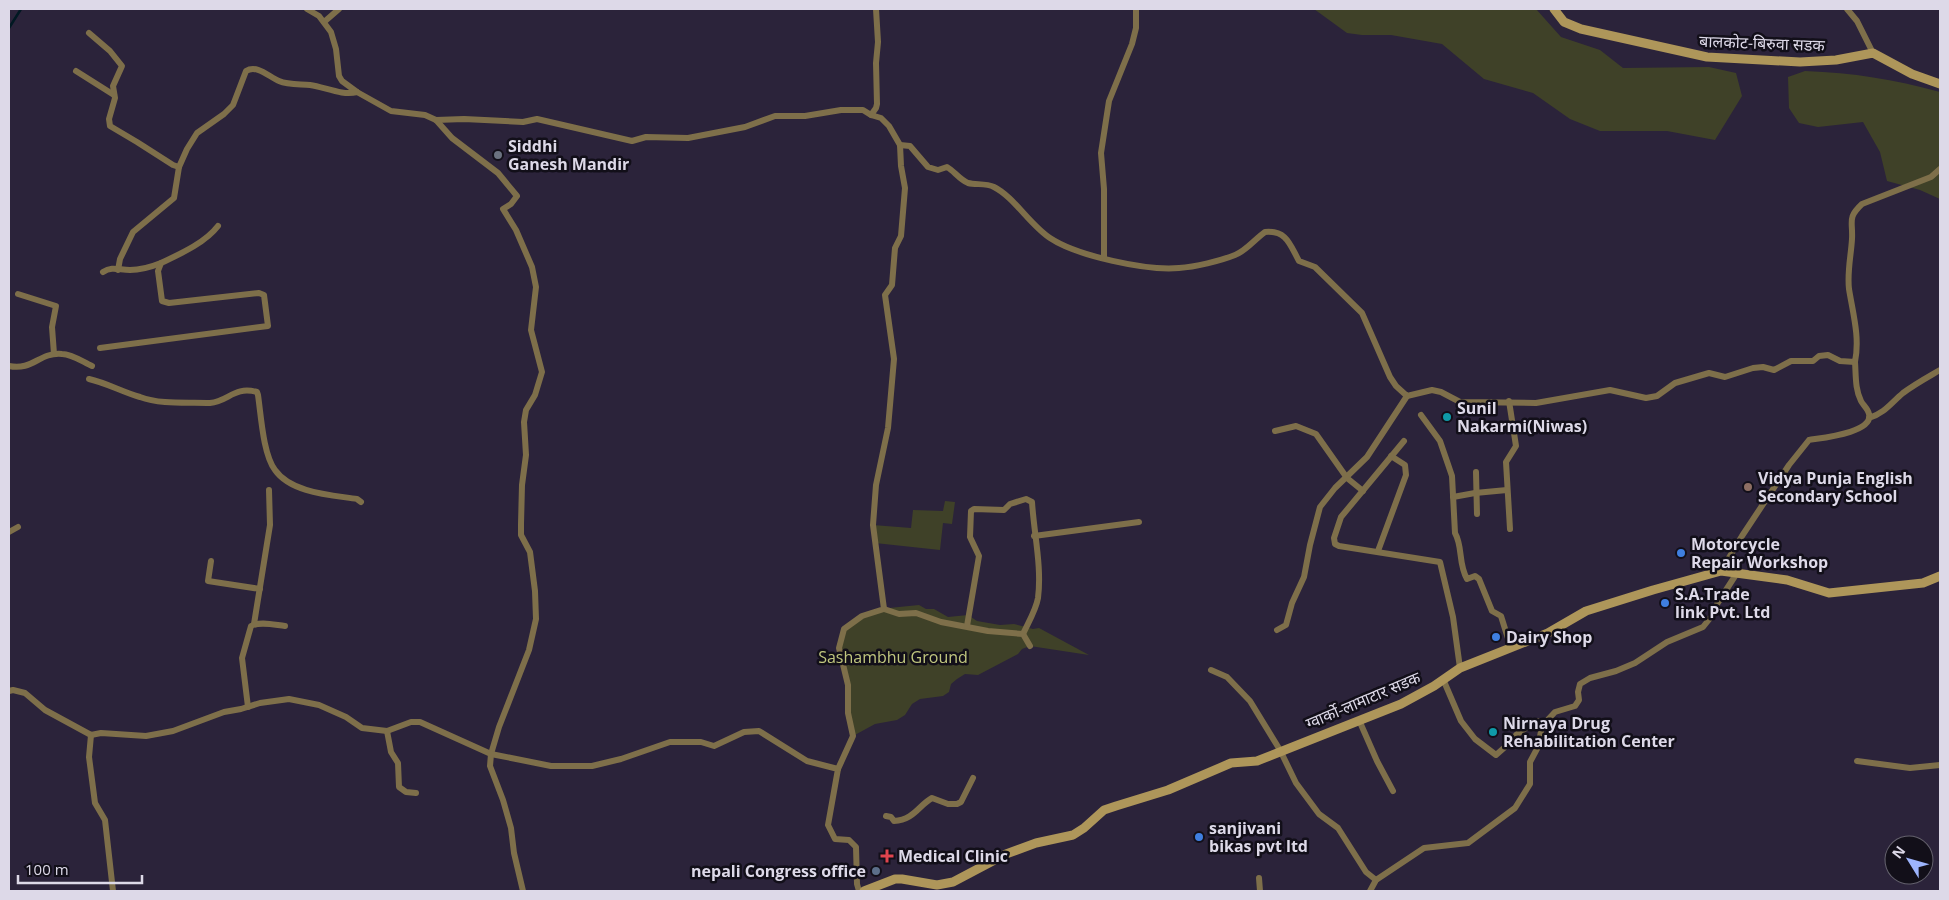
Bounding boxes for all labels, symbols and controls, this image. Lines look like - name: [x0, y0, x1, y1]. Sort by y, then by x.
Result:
- street label: बालकोट-बिरुवा सडक: [1699, 30, 1826, 56]
- place label: Siddhi Ganesh Mandir: [508, 135, 629, 175]
- marker: Siddhi Ganesh Mandir: [492, 149, 504, 161]
- place label: Sunil Nakarmi(Niwas): [1457, 397, 1587, 437]
- marker: Sunil Nakarmi(Niwas): [1441, 411, 1453, 423]
- place label: Vidya Punja English Secondary School: [1758, 467, 1913, 507]
- marker: Vidya Punja English Secondary School: [1742, 481, 1754, 493]
- place label: Motorcycle Repair Workshop: [1691, 533, 1828, 573]
- marker: Motorcycle Repair Workshop: [1675, 547, 1687, 559]
- place label: S.A.Trade link Pvt. Ltd: [1675, 583, 1770, 623]
- marker: S.A.Trade link Pvt. Ltd: [1659, 597, 1671, 609]
- place label: Dairy Shop: [1506, 626, 1592, 648]
- marker: Dairy Shop: [1490, 631, 1502, 643]
- park label: Sashambhu Ground: [818, 646, 968, 668]
- street label: ग्वार्को-लामाटार सडक: [1302, 666, 1424, 734]
- place label: Nirnaya Drug Rehabilitation Center: [1503, 712, 1675, 752]
- marker: Nirnaya Drug Rehabilitation Center: [1487, 726, 1499, 738]
- place label: sanjivani bikas pvt ltd: [1209, 817, 1308, 857]
- marker: sanjivani bikas pvt ltd: [1193, 831, 1205, 843]
- north arrow: [1884, 835, 1934, 885]
- text: N: [1887, 842, 1909, 862]
- place label: Medical Clinic: [898, 845, 1008, 867]
- marker: Medical Clinic: [880, 849, 894, 863]
- scale bar: [18, 852, 141, 884]
- text: 100 m: [25, 859, 69, 879]
- place label: nepali Congress office: [691, 860, 866, 882]
- marker: nepali Congress office: [870, 865, 882, 877]

